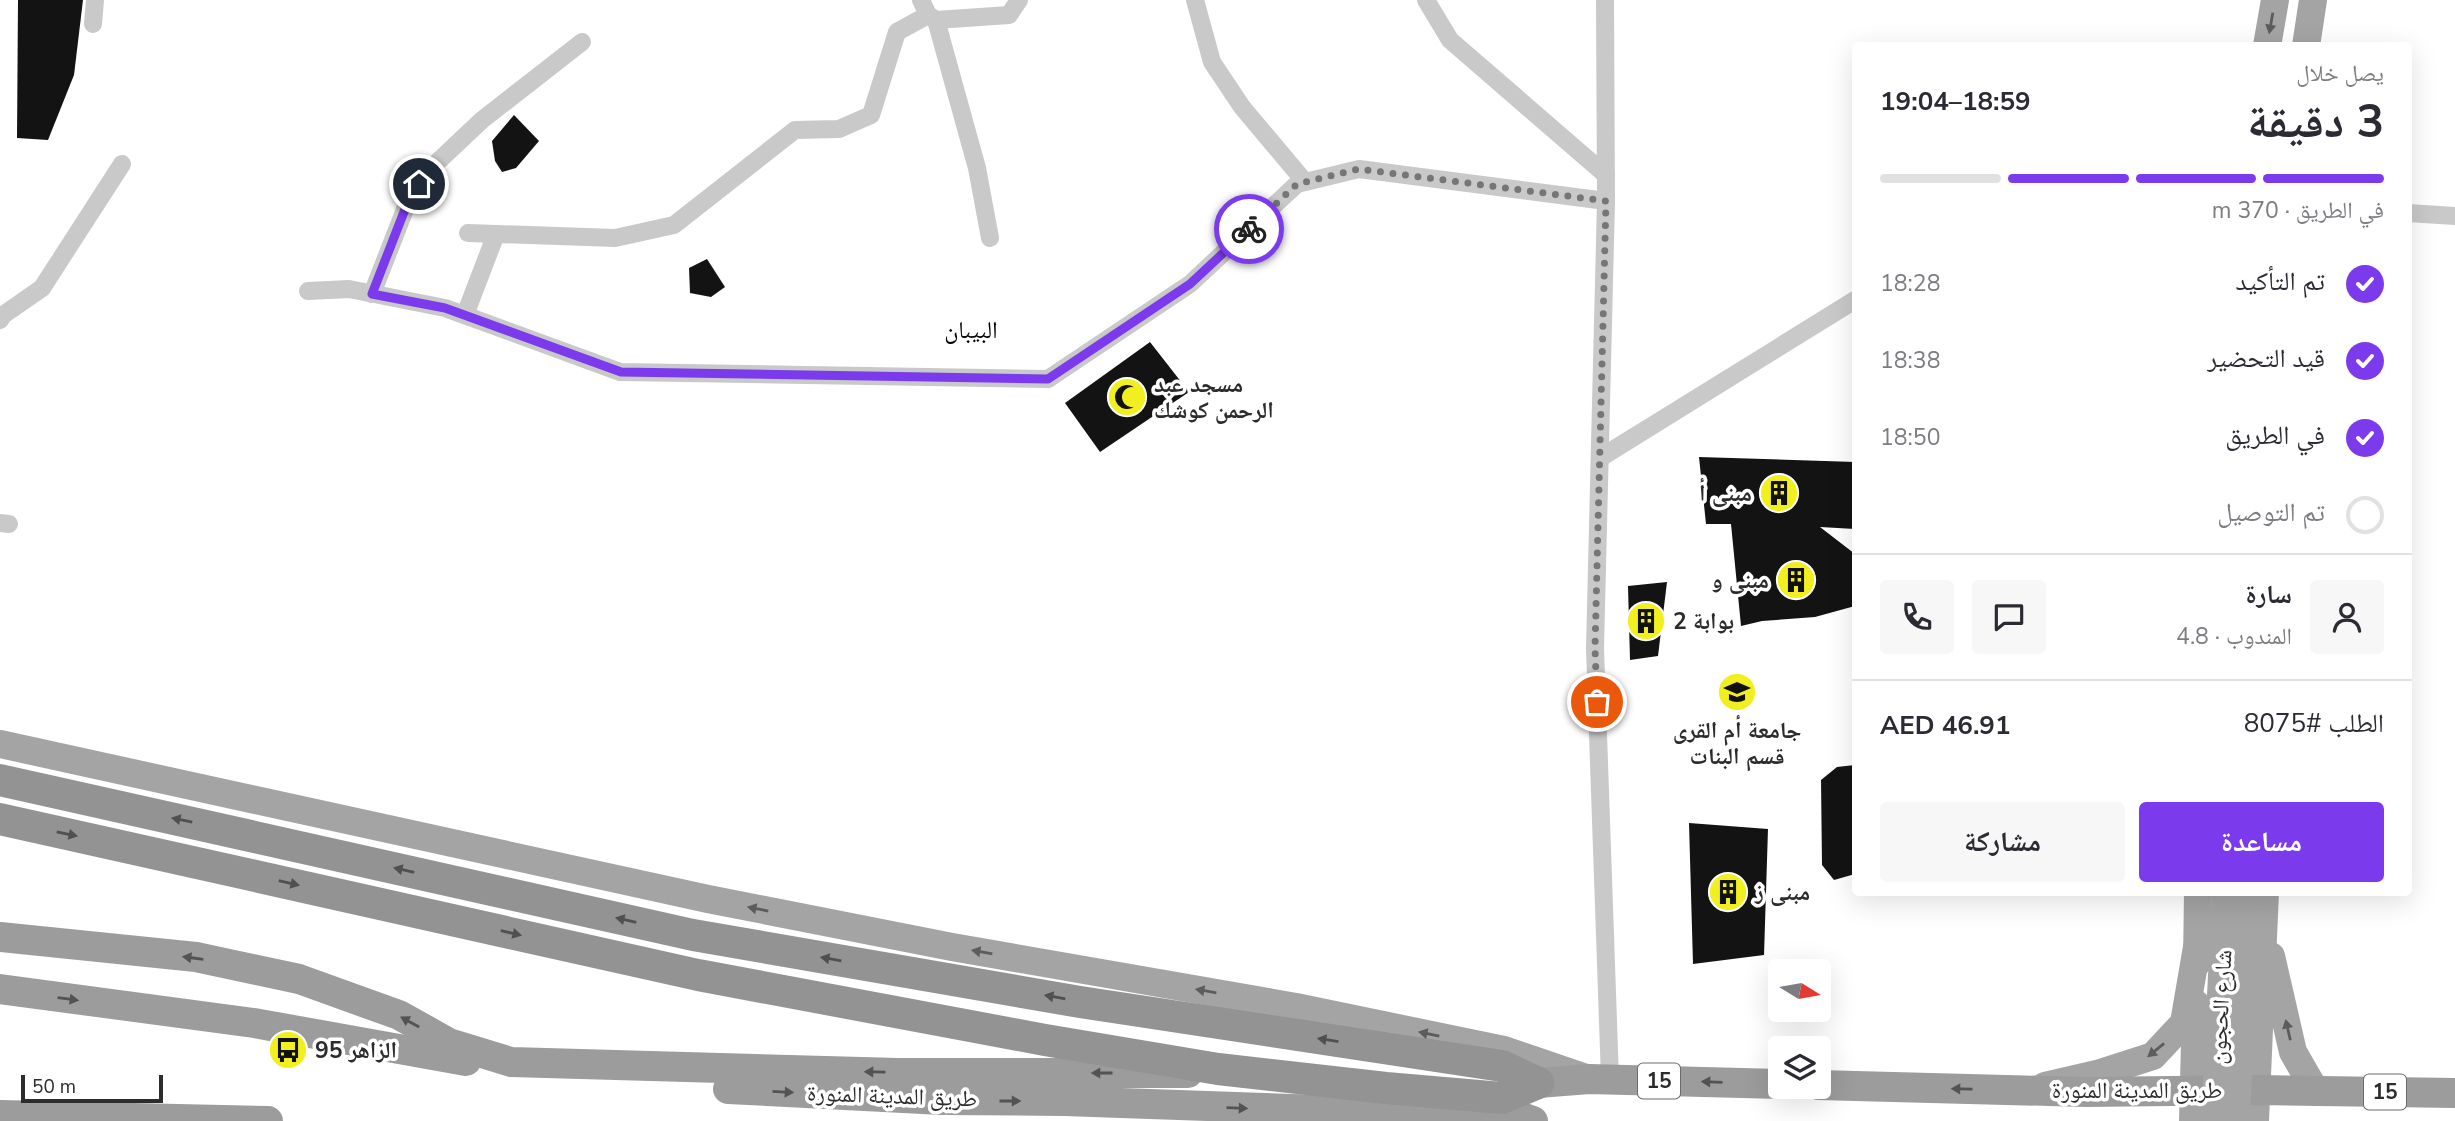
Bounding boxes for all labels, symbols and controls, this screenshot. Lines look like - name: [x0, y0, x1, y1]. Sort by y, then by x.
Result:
- one-way arrow: [2265, 12, 2276, 34]
- text: يصل خلال: [2296, 58, 2384, 89]
- text: 18:59–19:04: [1880, 84, 2031, 119]
- text: 3 دقيقة: [2247, 90, 2384, 153]
- pin: [389, 154, 449, 214]
- icon: home: [400, 165, 438, 203]
- courier: [1214, 194, 1284, 264]
- text: في الطريق · 370 m: [2212, 195, 2384, 226]
- icon: bike: [1230, 210, 1268, 248]
- text: تم التأكيد: [2236, 264, 2325, 299]
- icon: check: [2346, 265, 2384, 303]
- text: 18:28: [1880, 268, 1940, 299]
- district label: البيبان: [944, 314, 998, 346]
- text: قيد التحضير: [2207, 341, 2325, 376]
- icon: check: [2346, 342, 2384, 380]
- text: 18:38: [1880, 345, 1940, 376]
- place label: مسجد عبد الرحمن كوشك: [1154, 369, 1274, 426]
- mosque icon: مسجد عبد الرحمن كوشك: [1106, 376, 1148, 418]
- text: في الطريق: [2225, 418, 2325, 453]
- icon: check: [2346, 419, 2384, 457]
- text: 18:50: [1880, 422, 1940, 453]
- building icon: مبنى أ: [1758, 472, 1800, 514]
- place label: مبنى أ: [1699, 477, 1752, 509]
- text: تم التوصيل: [2217, 495, 2325, 530]
- building icon: مبنى و: [1775, 559, 1817, 601]
- place label: مبنى و: [1711, 565, 1769, 596]
- text: سارة: [2245, 577, 2292, 612]
- button: phone: [1880, 580, 1954, 654]
- button: chat: [1972, 580, 2046, 654]
- button: person: [2310, 580, 2384, 654]
- building icon: بوابة 2: [1625, 600, 1667, 642]
- place label: بوابة 2: [1673, 606, 1734, 637]
- text: المندوب · 4.8: [2176, 621, 2292, 652]
- school or university icon: جامعة أم القرى قسم البنات: [1716, 671, 1758, 713]
- pin: [1567, 672, 1627, 732]
- icon: bag: [1578, 683, 1616, 721]
- text: الطلب #8075: [2244, 706, 2384, 741]
- text: AED 46.91: [1880, 708, 2011, 743]
- place label: جامعة أم القرى قسم البنات: [1673, 714, 1801, 772]
- button: مشاركة: [1880, 802, 2125, 882]
- button: مساعدة: [2139, 802, 2384, 882]
- one-way arrow: [171, 814, 193, 825]
- one-way arrow: [56, 828, 78, 839]
- one-way arrow: [393, 864, 415, 875]
- building icon: مبنى ز: [1707, 871, 1749, 913]
- place label: مبنى ز: [1754, 877, 1810, 908]
- one-way arrow: [278, 878, 300, 889]
- one-way arrow: [747, 903, 769, 914]
- one-way arrow: [615, 914, 637, 925]
- one-way arrow: [500, 928, 522, 939]
- one-way arrow: [970, 946, 992, 957]
- street label: شارع الحجون: [2203, 949, 2239, 1065]
- one-way arrow: [182, 952, 204, 963]
- one-way arrow: [820, 953, 842, 964]
- north arrow: [1768, 959, 1830, 1022]
- map controls: [1768, 959, 1831, 1099]
- one-way arrow: [1195, 985, 1217, 996]
- one-way arrow: [1044, 991, 1066, 1002]
- one-way arrow: [57, 993, 79, 1004]
- one-way arrow: [401, 1016, 420, 1028]
- one-way arrow: [2282, 1019, 2293, 1041]
- bus stop icon: الزاهر 95: [267, 1029, 309, 1071]
- one-way arrow: [1418, 1029, 1440, 1040]
- one-way arrow: [1317, 1034, 1339, 1045]
- place label: الزاهر 95: [315, 1035, 397, 1066]
- button: layers: [1768, 1036, 1831, 1099]
- one-way arrow: [2147, 1043, 2165, 1058]
- road number: 15: [1638, 1064, 1680, 1098]
- one-way arrow: [863, 1067, 885, 1078]
- one-way arrow: [1091, 1067, 1113, 1079]
- scale bar: [21, 1072, 163, 1104]
- text: 50 m: [32, 1074, 76, 1100]
- road number: 15: [2364, 1074, 2406, 1110]
- street label: طريق المدينة المنورة: [2052, 1075, 2222, 1106]
- one-way arrow: [1700, 1077, 1722, 1088]
- street label: طريق المدينة المنورة: [806, 1078, 978, 1114]
- one-way arrow: [1950, 1083, 1972, 1094]
- one-way arrow: [772, 1086, 794, 1097]
- one-way arrow: [999, 1095, 1021, 1107]
- one-way arrow: [1226, 1103, 1248, 1114]

